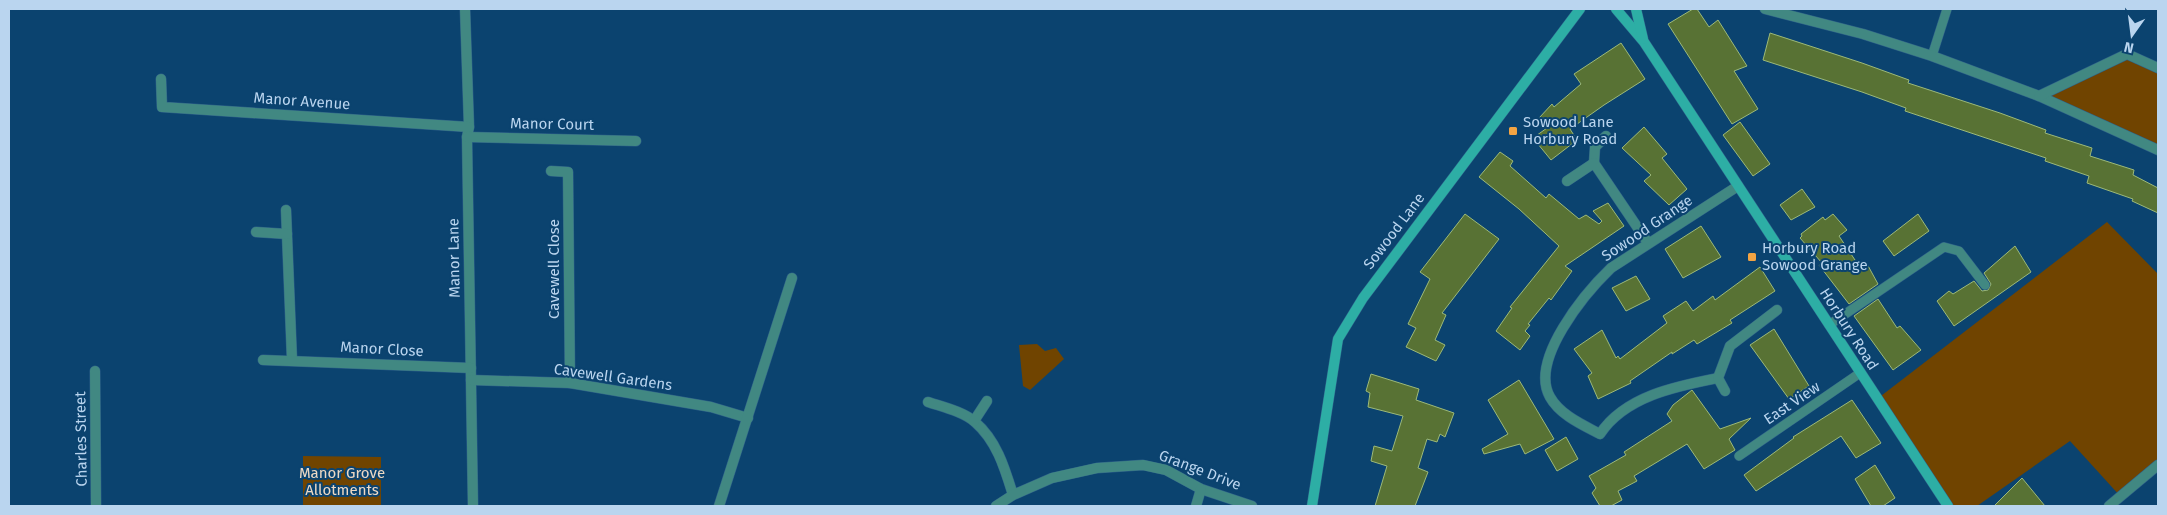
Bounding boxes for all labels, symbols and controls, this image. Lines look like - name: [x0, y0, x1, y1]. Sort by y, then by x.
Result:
- north arrow: [2107, 10, 2157, 60]
- text: N: [2122, 38, 2136, 57]
- street label: Manor Avenue: [253, 89, 351, 113]
- place label: Sowood Lane Horbury Road: [1523, 113, 1617, 148]
- street label: Manor Court: [510, 114, 595, 134]
- marker: Sowood Lane Horbury Road: [1507, 125, 1519, 137]
- street label: Sowood Lane: [1360, 189, 1428, 273]
- street label: Sowood Grange: [1598, 191, 1696, 265]
- street label: Manor Lane: [444, 218, 464, 298]
- street label: Cavewell Close: [545, 219, 563, 319]
- place label: Horbury Road Sowood Grange: [1762, 239, 1868, 274]
- marker: Horbury Road Sowood Grange: [1746, 251, 1758, 263]
- street label: Horbury Road: [1816, 285, 1882, 373]
- street label: Manor Close: [340, 338, 424, 360]
- street label: Cavewell Gardens: [553, 360, 673, 394]
- street label: East View: [1761, 378, 1824, 428]
- street label: Charles Street: [71, 391, 91, 487]
- street label: Grange Drive: [1156, 446, 1244, 494]
- park label: Manor Grove Allotments: [299, 464, 385, 499]

